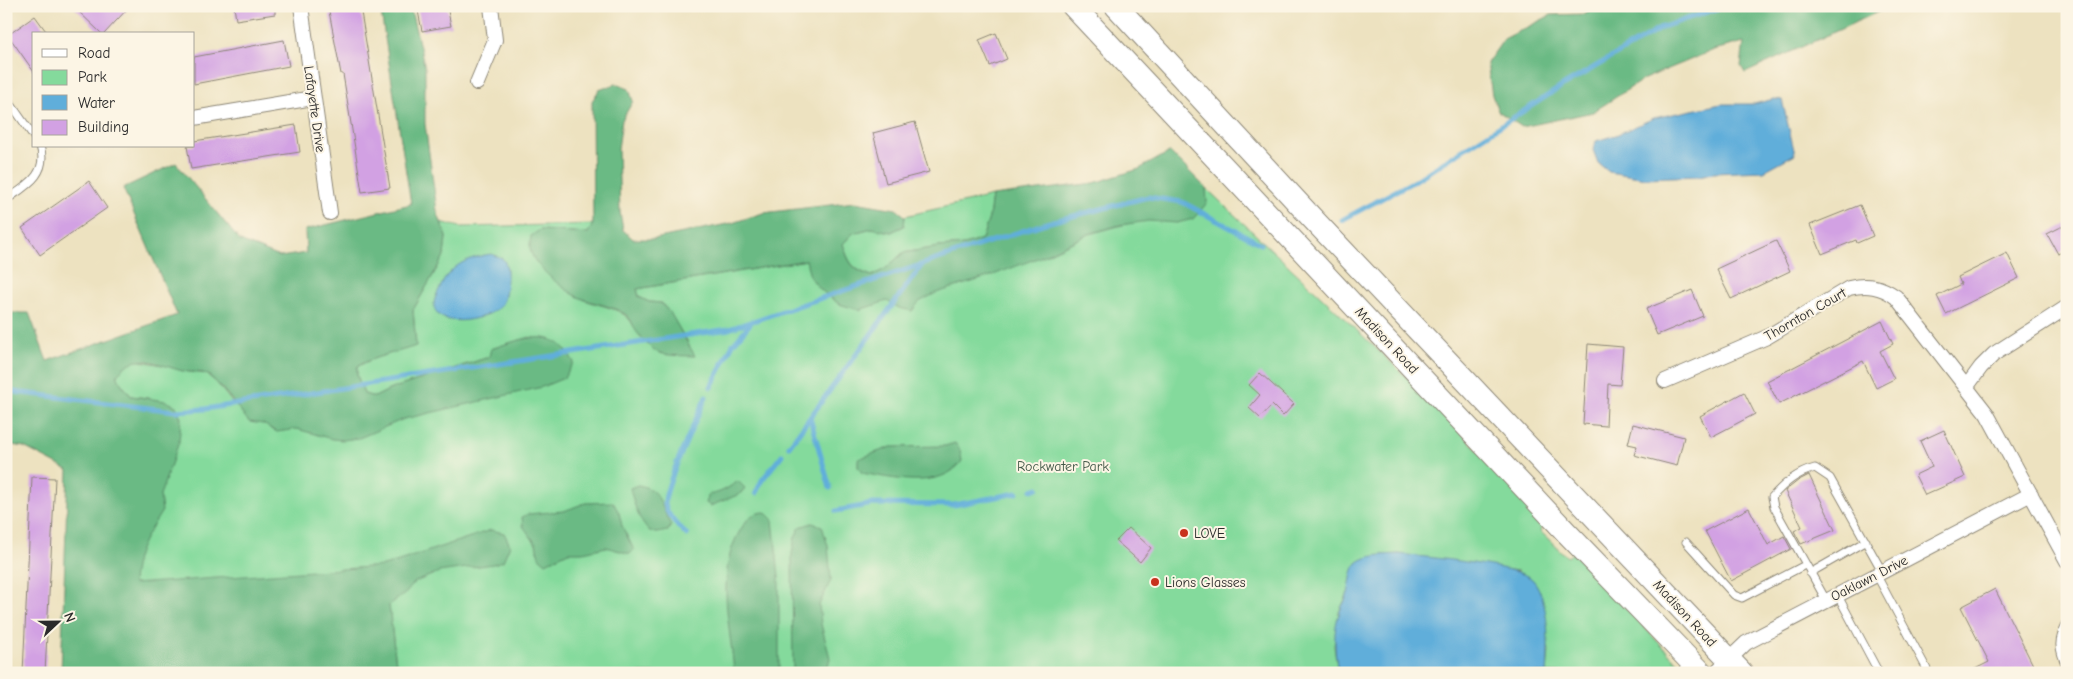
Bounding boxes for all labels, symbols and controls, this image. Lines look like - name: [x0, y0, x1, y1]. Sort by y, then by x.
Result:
- legend: [32, 32, 195, 148]
- text: Road: [78, 44, 110, 62]
- street label: Lafayette Drive: [300, 65, 329, 154]
- text: Park: [78, 68, 107, 86]
- text: Water: [78, 94, 115, 112]
- text: Building: [78, 118, 129, 136]
- street label: Thornton Court: [1761, 284, 1850, 345]
- street label: Madison Road: [1351, 303, 1422, 377]
- park label: Rockwater Park: [1017, 458, 1109, 475]
- place label: LOVE: [1194, 525, 1225, 542]
- marker: LOVE: [1178, 527, 1190, 539]
- street label: Oaklawn Drive: [1828, 552, 1911, 605]
- place label: Lions Glasses: [1165, 574, 1246, 591]
- marker: Lions Glasses: [1149, 576, 1161, 588]
- street label: Madison Road: [1649, 576, 1720, 650]
- north arrow: [32, 596, 82, 646]
- text: N: [60, 610, 79, 625]

